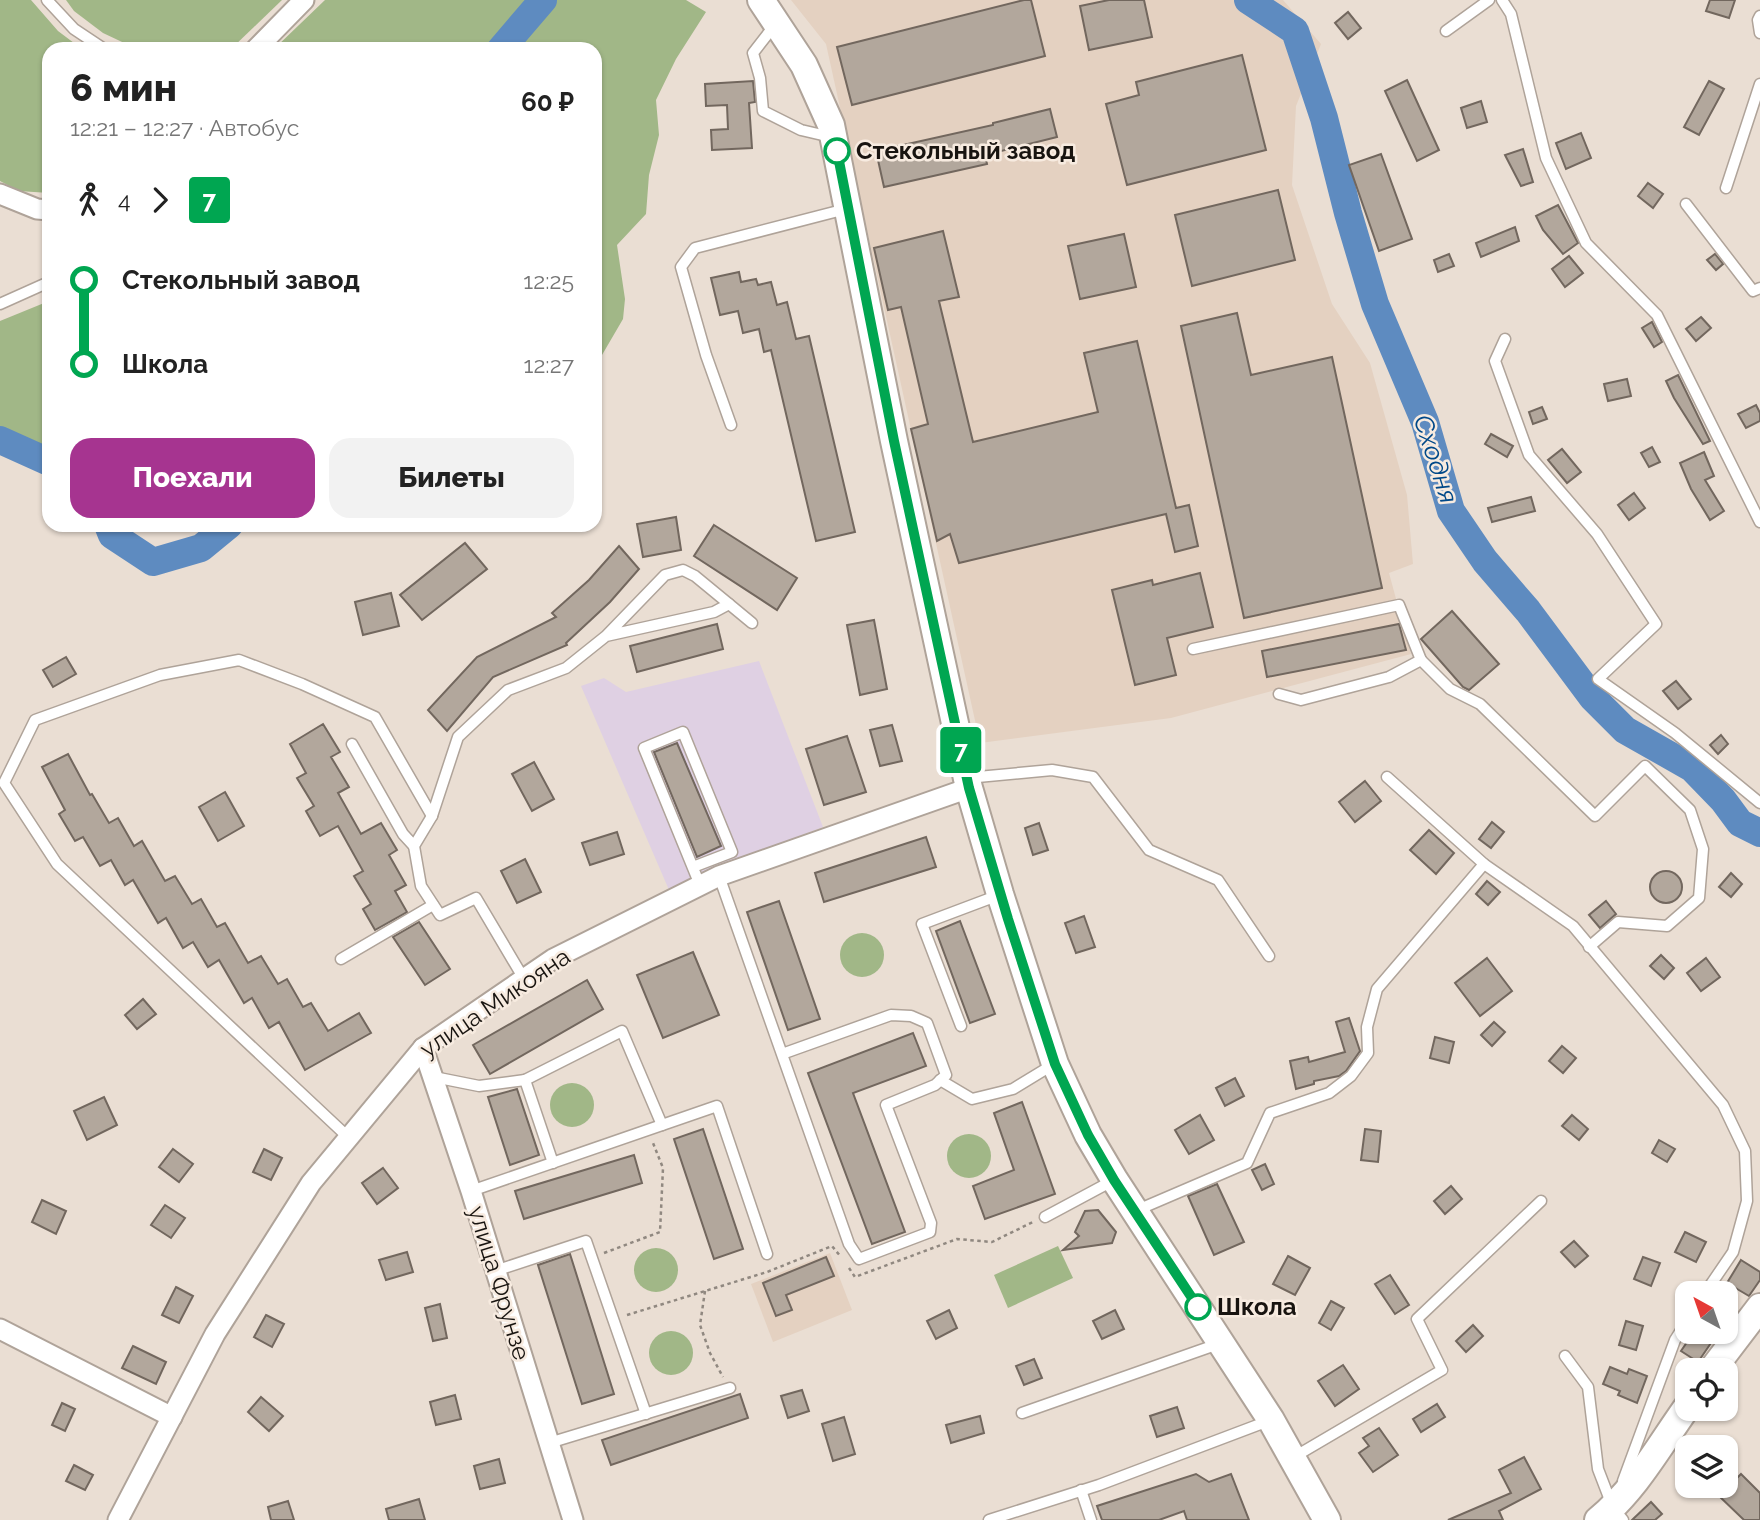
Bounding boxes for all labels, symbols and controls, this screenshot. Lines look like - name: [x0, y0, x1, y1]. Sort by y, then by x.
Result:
- text: 6 мин: [70, 65, 177, 110]
- text: 60 ₽: [521, 87, 574, 117]
- text: 12:21 – 12:27 · Автобус: [70, 114, 299, 141]
- place label: Стекольный завод: [856, 136, 1076, 165]
- marker: Стекольный завод: [824, 138, 850, 164]
- icon: walk: [70, 181, 108, 219]
- icon: forward: [141, 181, 179, 219]
- text: 7: [203, 185, 216, 214]
- text: 4: [118, 186, 131, 213]
- text: Стекольный завод: [122, 265, 360, 295]
- text: 12:25: [523, 267, 574, 294]
- text: Школа: [122, 349, 208, 379]
- text: 12:27: [524, 351, 574, 378]
- water label: Сходня: [1408, 411, 1464, 507]
- button: Поехали: [70, 438, 315, 518]
- button: Билеты: [329, 438, 574, 518]
- line badge: 7: [938, 727, 984, 773]
- text: 7: [954, 735, 968, 764]
- street label: улица Микояна: [414, 942, 575, 1064]
- street label: улица Фрунзе: [462, 1202, 537, 1364]
- north arrow: [1675, 1281, 1738, 1344]
- map controls: [1675, 1281, 1738, 1498]
- place label: Школа: [1217, 1292, 1297, 1321]
- marker: Школа: [1185, 1294, 1211, 1320]
- button: locate: [1675, 1358, 1738, 1421]
- button: layers: [1675, 1435, 1738, 1498]

